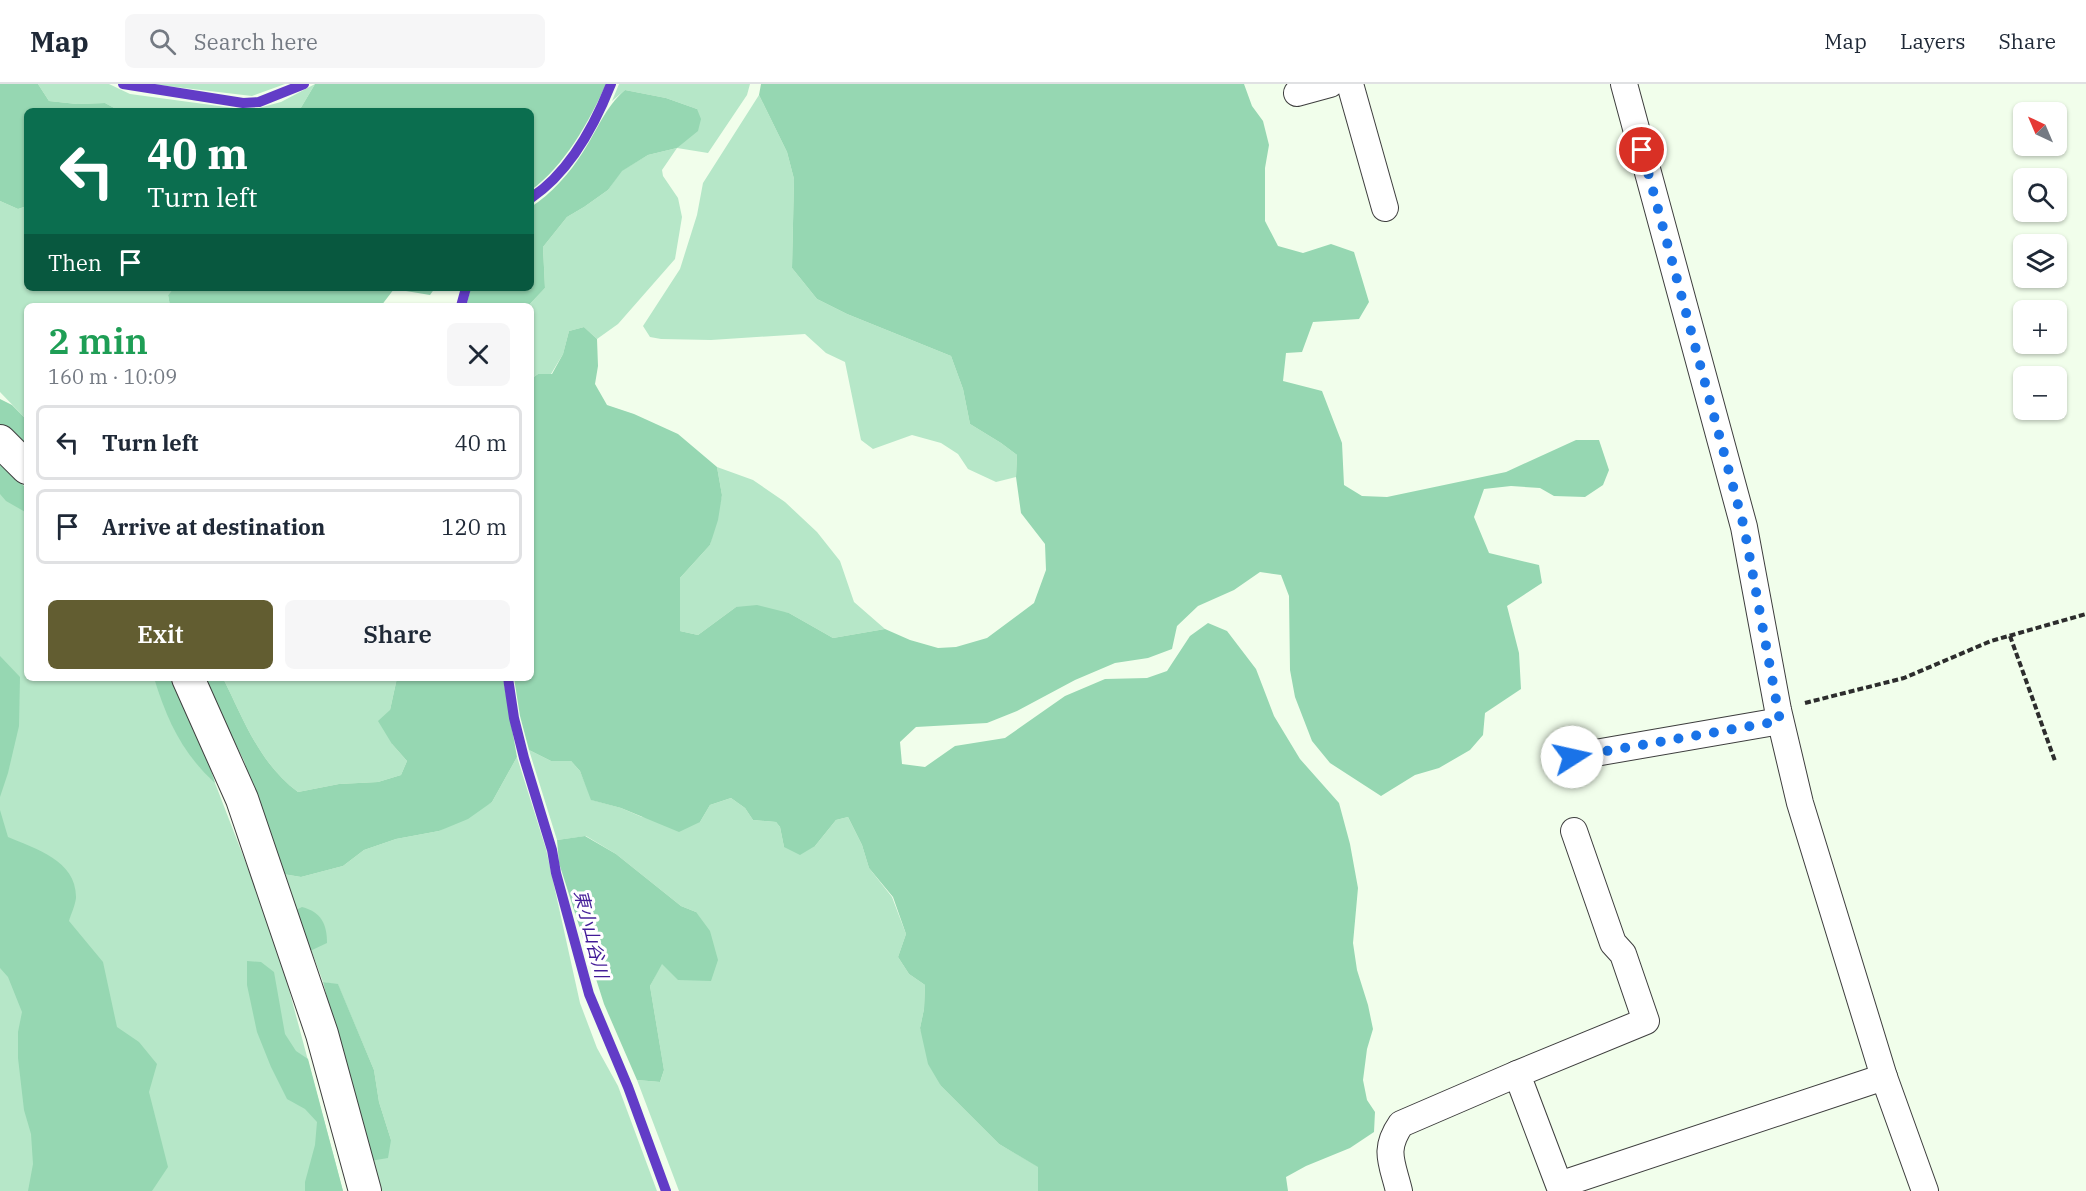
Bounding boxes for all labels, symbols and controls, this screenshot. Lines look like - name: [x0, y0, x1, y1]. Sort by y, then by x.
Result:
- search box: [125, 14, 545, 68]
- text: Map: [30, 23, 89, 60]
- icon: search: [146, 25, 179, 58]
- text: Search here: [194, 27, 318, 56]
- text: Map: [1824, 27, 1867, 55]
- text: Layers: [1900, 27, 1966, 55]
- text: Share: [1999, 27, 2056, 55]
- north arrow: [2013, 102, 2067, 156]
- map controls: [2013, 102, 2067, 420]
- pin: [1616, 124, 1667, 175]
- text: 40 m: [147, 126, 248, 181]
- icon: left: [48, 132, 126, 210]
- icon: arrive: [1625, 133, 1658, 166]
- button: search: [2013, 168, 2067, 222]
- text: Turn left: [147, 179, 258, 214]
- button: layers: [2013, 234, 2067, 288]
- icon: arrive: [114, 246, 147, 279]
- text: Then: [48, 248, 102, 277]
- button: +: [2013, 300, 2067, 354]
- text: 2 min: [48, 317, 148, 364]
- button: close: [447, 323, 510, 386]
- text: 160 m · 10:09: [48, 363, 177, 390]
- button: −: [2013, 366, 2067, 420]
- icon: left: [51, 426, 84, 459]
- text: Turn left: [102, 428, 198, 457]
- text: 40 m: [455, 428, 507, 457]
- icon: arrive: [51, 510, 84, 543]
- text: Arrive at destination: [102, 512, 325, 541]
- text: 120 m: [441, 512, 507, 541]
- button: Exit: [48, 600, 273, 669]
- button: Share: [285, 600, 510, 669]
- position arrow: [1540, 725, 1604, 789]
- water label: 東小山谷川: [569, 887, 614, 982]

